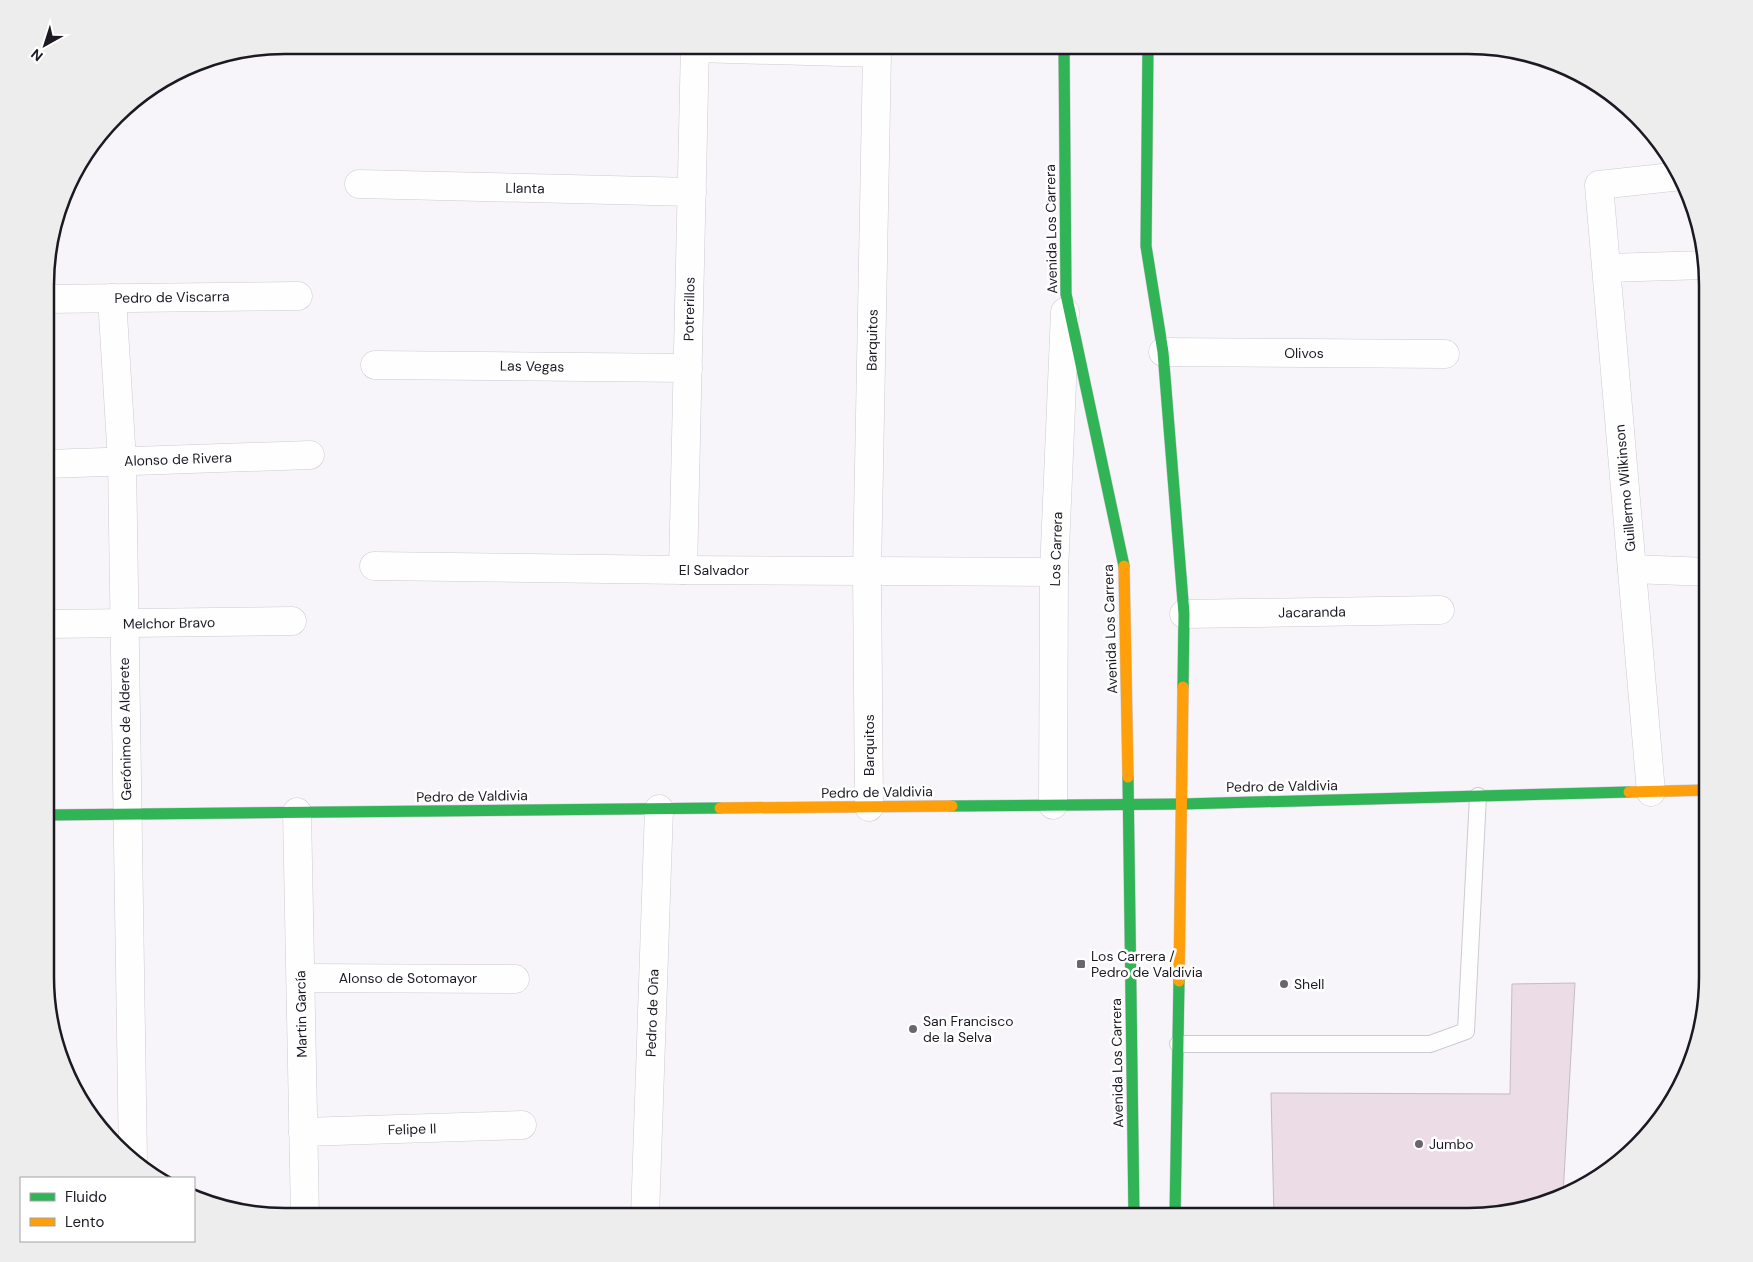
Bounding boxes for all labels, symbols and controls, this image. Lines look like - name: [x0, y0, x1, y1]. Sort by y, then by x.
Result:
- north arrow: [20, 20, 70, 70]
- text: N: [27, 45, 46, 65]
- street label: Avenida Los Carrera: [1041, 164, 1061, 294]
- street label: Llanta: [505, 179, 545, 197]
- street label: Potrerillos: [679, 277, 699, 341]
- street label: Pedro de Viscarra: [114, 287, 230, 307]
- street label: Barquitos: [862, 309, 882, 371]
- street label: Olivos: [1284, 344, 1324, 362]
- street label: Las Vegas: [500, 356, 564, 376]
- street label: Guillermo Wilkinson: [1610, 424, 1640, 552]
- street label: Alonso de Rivera: [124, 448, 232, 470]
- street label: Los Carrera: [1046, 511, 1066, 587]
- street label: El Salvador: [679, 561, 749, 579]
- street label: Avenida Los Carrera: [1099, 564, 1121, 694]
- street label: Jacaranda: [1278, 602, 1346, 622]
- street label: Melchor Bravo: [123, 613, 215, 633]
- street label: Gerónimo de Alderete: [115, 657, 135, 801]
- street label: Barquitos: [860, 714, 878, 776]
- street label: Pedro de Valdivia: [1226, 776, 1338, 796]
- street label: Pedro de Valdivia: [821, 782, 933, 802]
- street label: Pedro de Valdivia: [416, 786, 528, 806]
- place label: Los Carrera / Pedro de Valdivia: [1091, 947, 1203, 981]
- marker: Los Carrera / Pedro de Valdivia: [1075, 958, 1087, 970]
- street label: Alonso de Sotomayor: [339, 969, 477, 987]
- street label: Pedro de Oña: [641, 969, 663, 1057]
- street label: Martin García: [291, 970, 311, 1058]
- place label: Shell: [1294, 975, 1324, 993]
- marker: Shell: [1278, 978, 1290, 990]
- street label: Avenida Los Carrera: [1107, 998, 1127, 1128]
- place label: San Francisco de la Selva: [923, 1012, 1014, 1046]
- marker: San Francisco de la Selva: [907, 1023, 919, 1035]
- street label: Felipe II: [387, 1119, 437, 1139]
- place label: Jumbo: [1429, 1135, 1474, 1153]
- marker: Jumbo: [1413, 1138, 1425, 1150]
- legend: [20, 1177, 195, 1242]
- text: Fluido: [65, 1187, 107, 1207]
- text: Lento: [65, 1212, 104, 1232]

